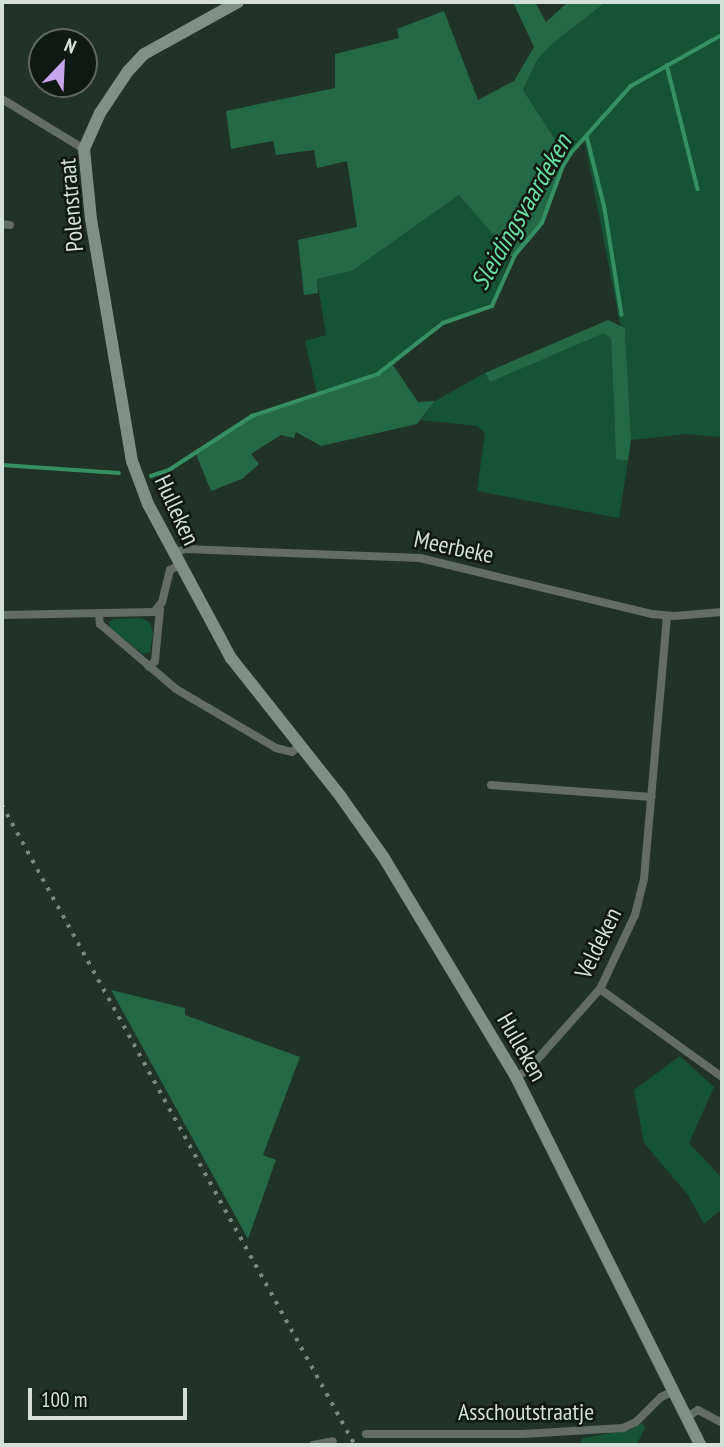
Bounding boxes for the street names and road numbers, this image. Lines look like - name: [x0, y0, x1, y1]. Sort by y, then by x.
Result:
- street label: Polenstraat: [53, 157, 89, 253]
- street label: Hulleken: [148, 470, 206, 550]
- street label: Meerbeke: [411, 525, 497, 569]
- street label: Veldeken: [569, 903, 627, 983]
- street label: Hulleken: [491, 1008, 553, 1086]
- street label: Asschoutstraatje: [458, 1398, 594, 1426]

